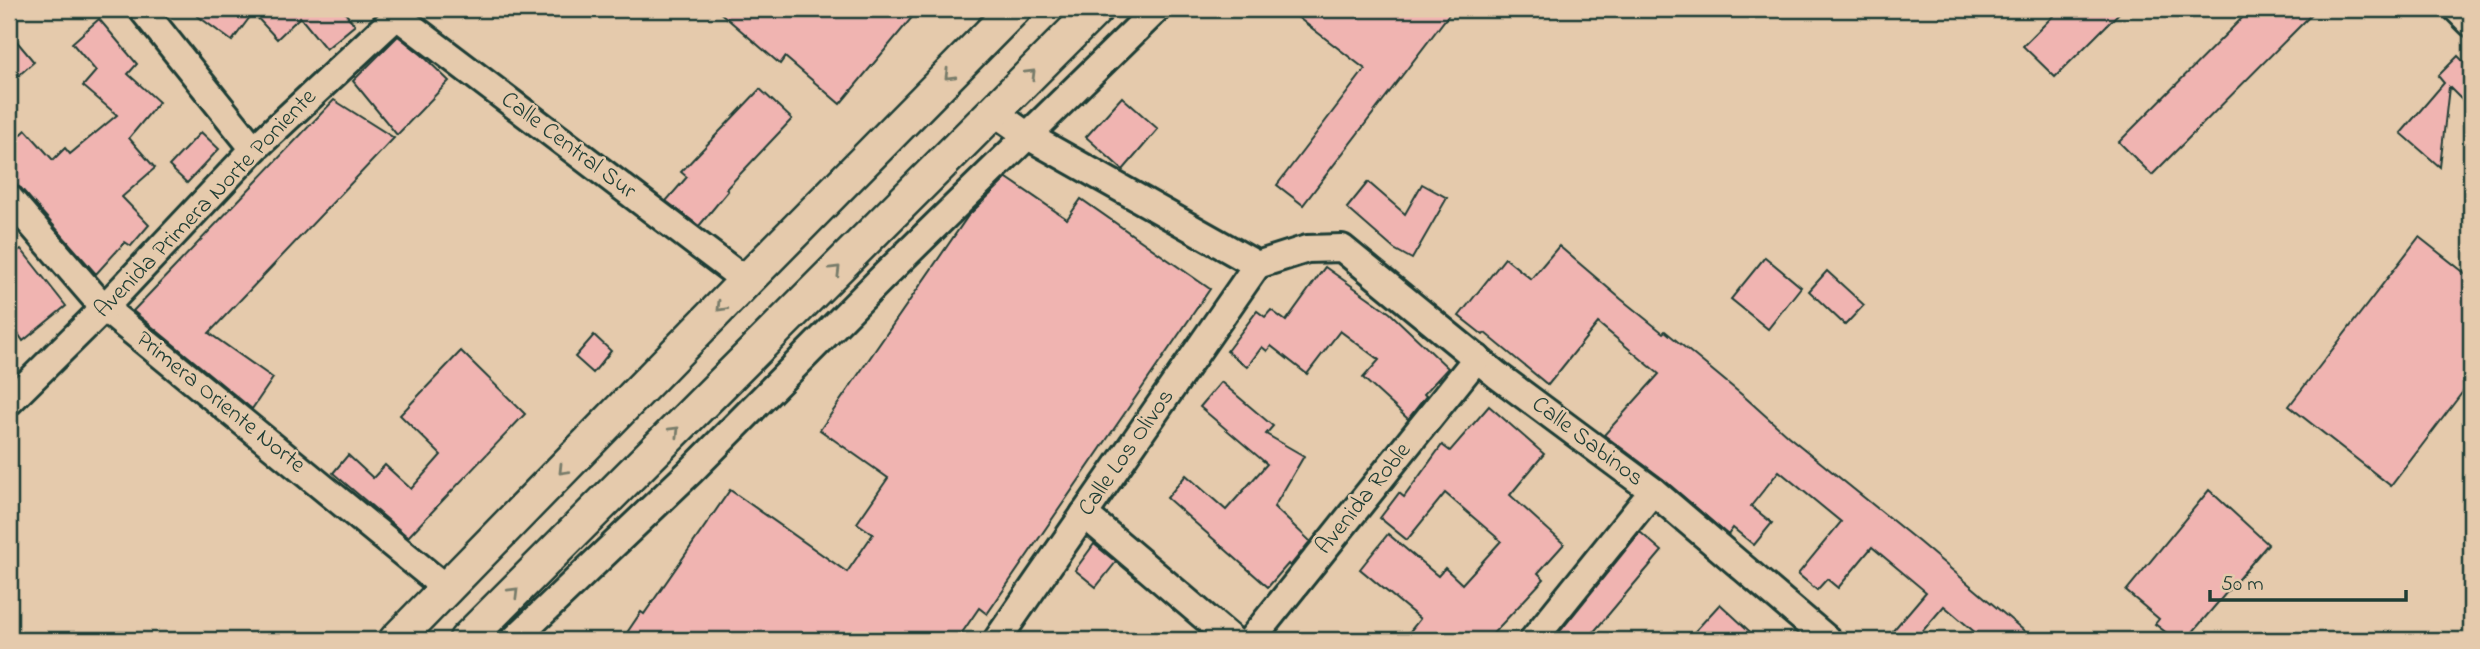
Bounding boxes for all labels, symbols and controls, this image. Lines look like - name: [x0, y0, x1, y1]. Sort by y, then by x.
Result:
- one-way arrow: [944, 66, 957, 79]
- one-way arrow: [1023, 70, 1036, 83]
- street label: Avenida Primera Norte Poniente: [87, 81, 326, 327]
- street label: Calle Central Sur: [493, 83, 644, 209]
- one-way arrow: [828, 266, 840, 278]
- one-way arrow: [716, 298, 729, 311]
- street label: Primera Oriente Norte: [127, 323, 313, 483]
- street label: Calle Los Olivos: [1070, 382, 1184, 524]
- street label: Calle Sabinos: [1523, 388, 1651, 496]
- one-way arrow: [667, 426, 680, 439]
- street label: Avenida Roble: [1308, 435, 1421, 563]
- one-way arrow: [558, 462, 571, 475]
- scale bar: [2210, 558, 2406, 602]
- text: 50 m: [2221, 570, 2264, 600]
- one-way arrow: [506, 587, 519, 600]

